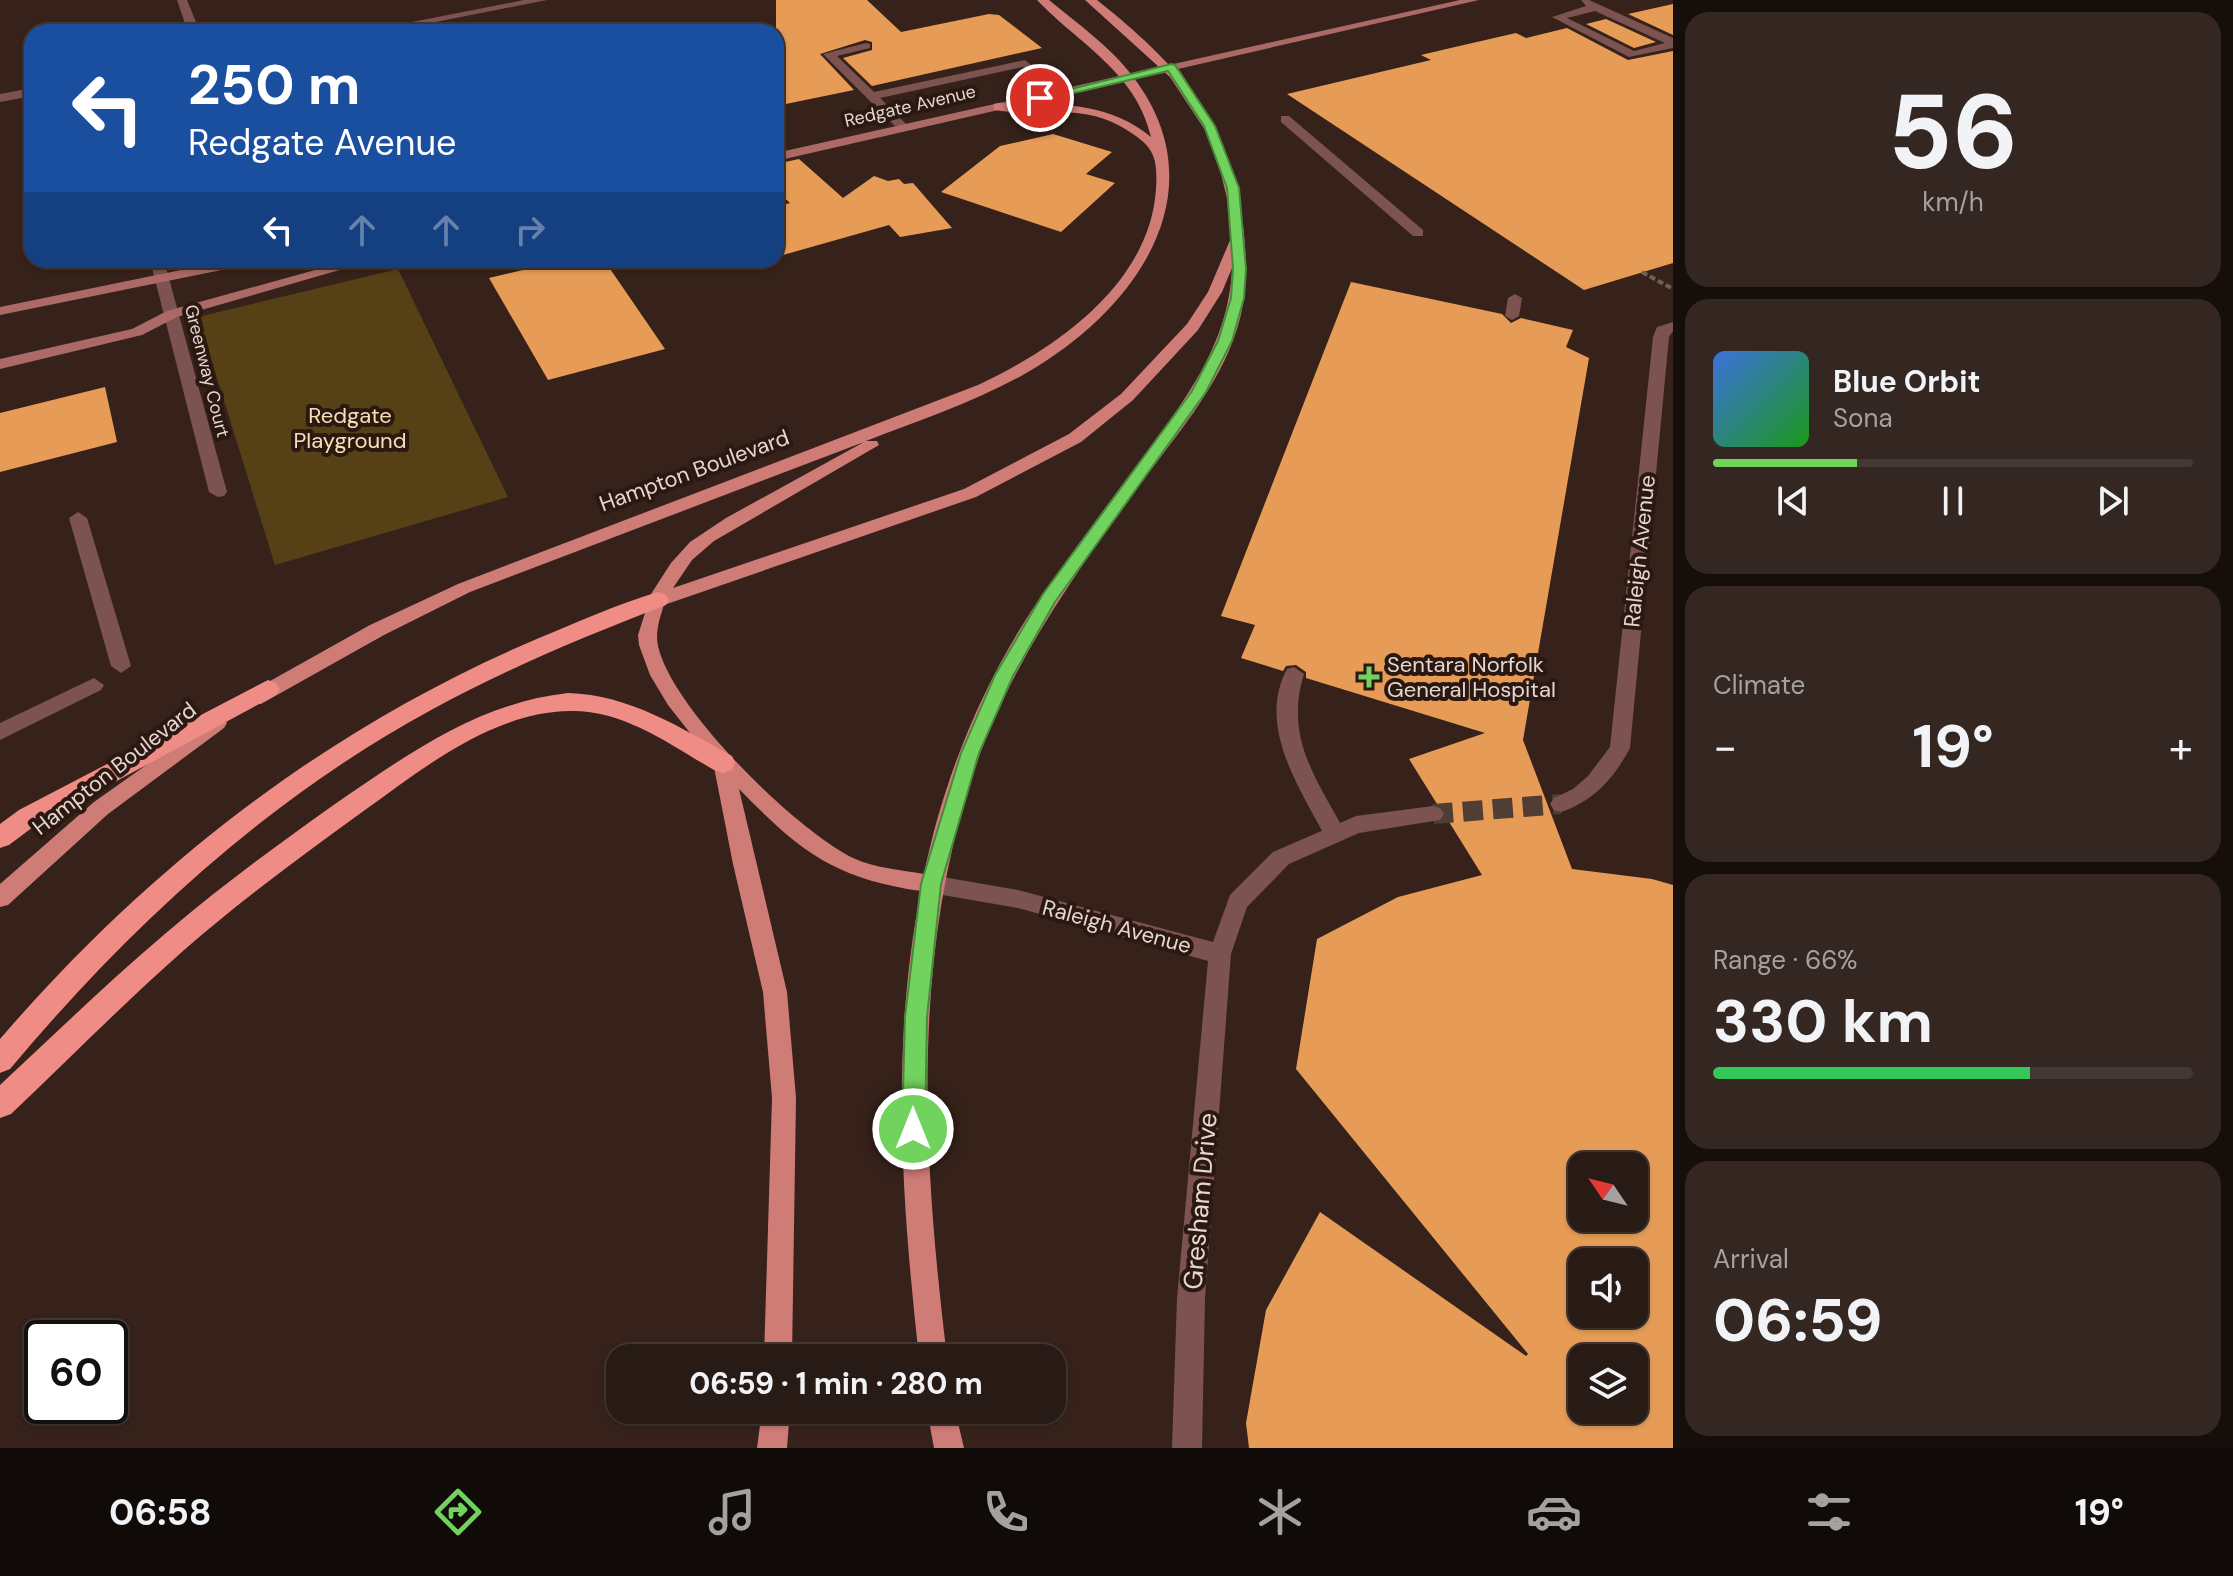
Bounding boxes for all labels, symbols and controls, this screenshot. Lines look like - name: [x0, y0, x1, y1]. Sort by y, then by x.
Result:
- text: 250 m: [188, 48, 360, 121]
- icon: left: [56, 56, 160, 160]
- pin: [1006, 64, 1074, 132]
- text: 56: [1888, 65, 2018, 200]
- icon: arrive: [1018, 76, 1062, 120]
- street label: Redgate Avenue: [842, 79, 978, 133]
- text: Redgate Avenue: [188, 119, 456, 166]
- text: km/h: [1922, 185, 1984, 219]
- icon: left: [256, 208, 300, 252]
- icon: ahead: [340, 208, 384, 252]
- icon: ahead: [424, 208, 468, 252]
- icon: right: [508, 208, 552, 252]
- street label: Greenway Court: [179, 302, 235, 440]
- text: Blue Orbit: [1833, 362, 1980, 401]
- park label: Redgate Playground: [294, 401, 406, 455]
- text: Sona: [1833, 401, 1893, 435]
- street label: Hampton Boulevard: [595, 423, 793, 518]
- street label: Raleigh Avenue: [1617, 473, 1662, 629]
- icon: previous: [1771, 479, 1815, 523]
- icon: pause: [1931, 479, 1975, 523]
- icon: next: [2091, 479, 2135, 523]
- place label: Sentara Norfolk General Hospital: [1387, 650, 1556, 704]
- marker: Sentara Norfolk General Hospital: [1358, 666, 1380, 688]
- text: Climate: [1713, 668, 1805, 702]
- street label: Hampton Boulevard: [27, 695, 202, 841]
- text: 19°: [1912, 707, 1994, 786]
- text: −: [1713, 718, 1737, 776]
- text: +: [2169, 718, 2193, 776]
- street label: Raleigh Avenue: [1039, 893, 1194, 960]
- text: Range · 66%: [1713, 943, 1858, 977]
- text: 330 km: [1713, 982, 1933, 1061]
- position arrow: [871, 1087, 955, 1171]
- street label: Gresham Drive: [1175, 1111, 1225, 1291]
- north arrow: [1568, 1152, 1648, 1232]
- map controls: [1568, 1152, 1648, 1424]
- text: Arrival: [1713, 1242, 1789, 1276]
- button: sound: [1568, 1248, 1648, 1328]
- text: 06:59: [1713, 1281, 1883, 1360]
- speed limit sign: 60: [24, 1320, 128, 1424]
- button: layers: [1568, 1344, 1648, 1424]
- text: 06:59 · 1 min · 280 m: [689, 1364, 983, 1403]
- icon: directions: [430, 1484, 486, 1540]
- icon: music: [704, 1484, 760, 1540]
- icon: phone: [978, 1484, 1034, 1540]
- icon: climate: [1252, 1484, 1308, 1540]
- icon: car: [1526, 1484, 1582, 1540]
- icon: filters: [1801, 1484, 1857, 1540]
- text: 06:58: [109, 1489, 212, 1536]
- text: 19°: [2075, 1489, 2124, 1536]

